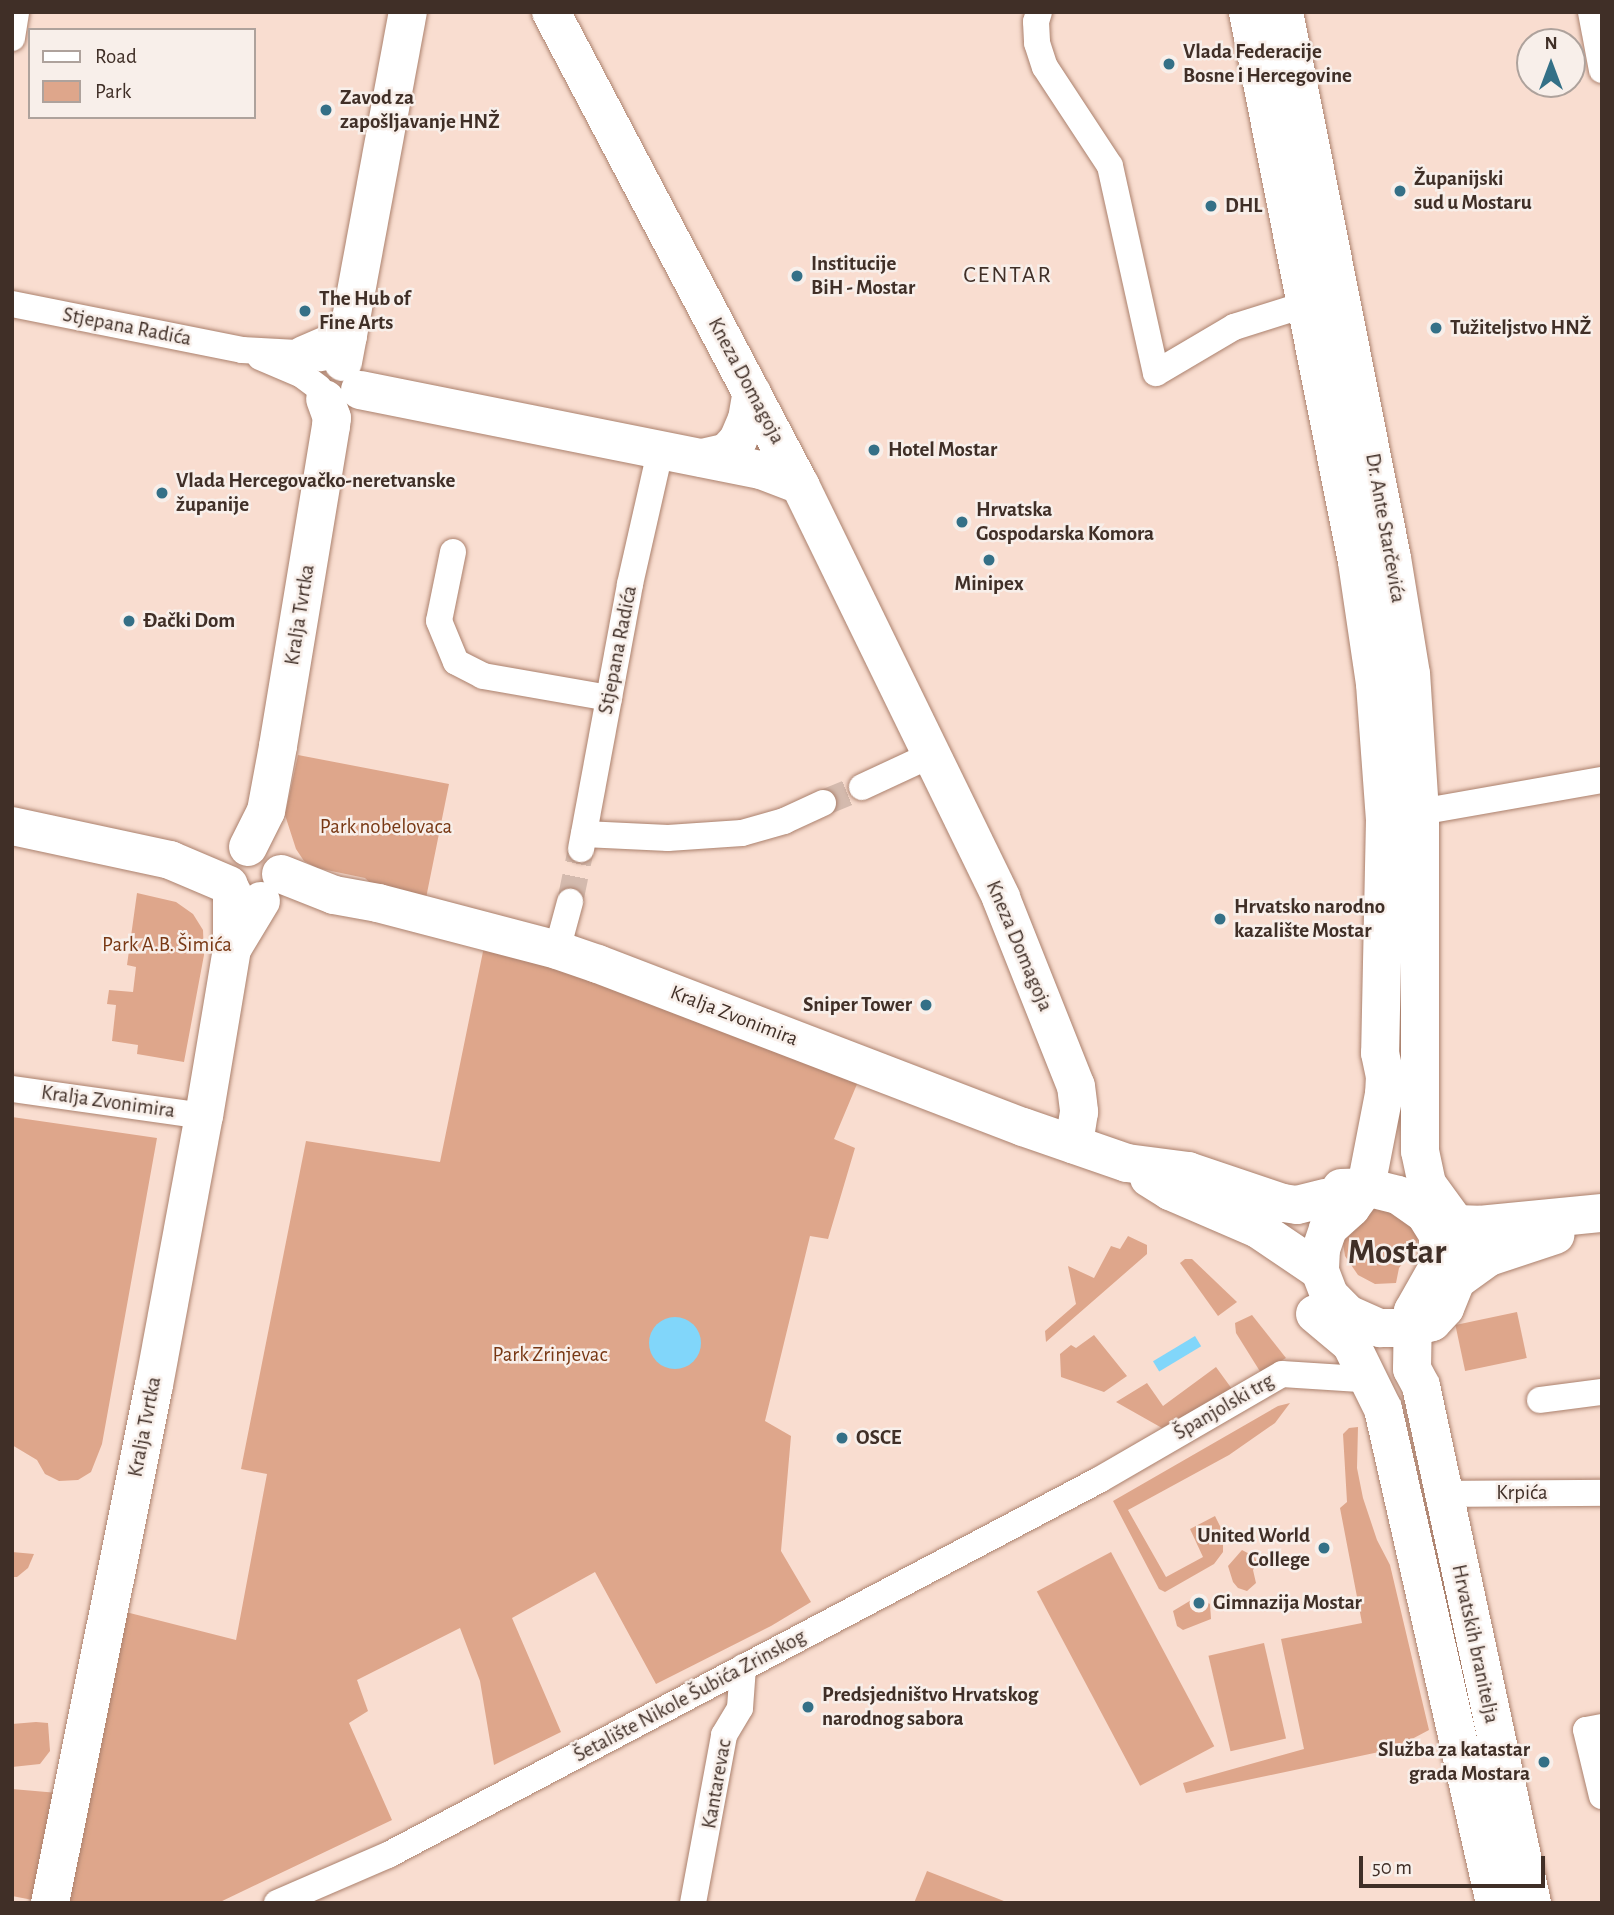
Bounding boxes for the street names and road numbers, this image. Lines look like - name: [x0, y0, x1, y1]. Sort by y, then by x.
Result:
- street label: Stjepana Radića: [61, 302, 193, 352]
- street label: Kneza Domagoja: [702, 313, 790, 449]
- street label: Dr. Ante Starčevića: [1359, 451, 1411, 605]
- street label: Kralja Tvrtka: [280, 563, 320, 667]
- street label: Stjepana Radića: [593, 584, 643, 716]
- street label: Kneza Domagoja: [980, 877, 1058, 1015]
- street label: Kralja Zvonimira: [667, 980, 801, 1052]
- street label: Kralja Zvonimira: [39, 1080, 177, 1124]
- street label: Španjolski trg: [1169, 1368, 1279, 1446]
- street label: Kralja Tvrtka: [123, 1375, 167, 1479]
- street label: Krpića: [1496, 1480, 1548, 1506]
- street label: Hrvatskih branitelja: [1446, 1562, 1504, 1726]
- street label: Šetalište Nikole Šubića Zrinskog: [570, 1624, 810, 1768]
- street label: Kantarevac: [697, 1737, 737, 1831]

